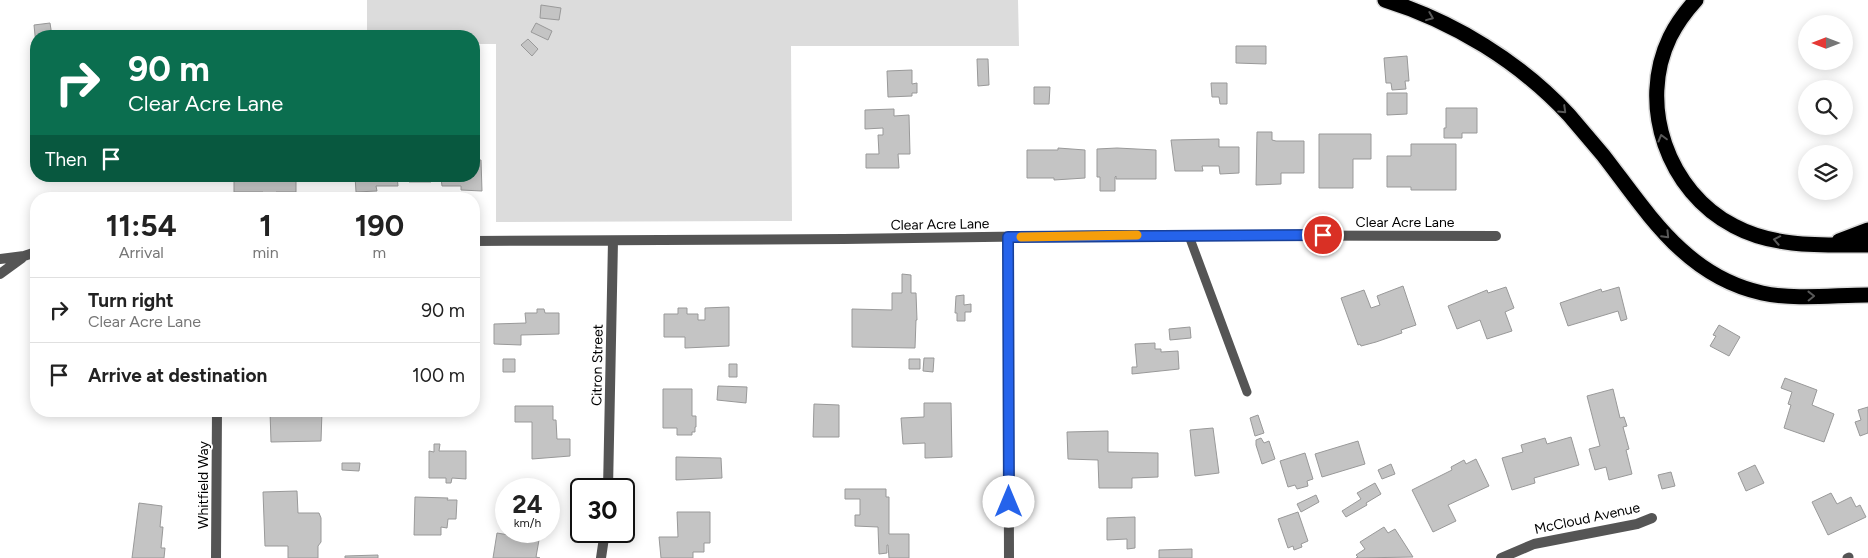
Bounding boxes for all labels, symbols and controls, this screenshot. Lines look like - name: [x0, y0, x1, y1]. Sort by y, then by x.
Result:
- one-way arrow: [1425, 11, 1434, 22]
- north arrow: [1798, 15, 1852, 70]
- map controls: [1798, 15, 1853, 200]
- text: 90 m: [128, 48, 210, 90]
- icon: right: [45, 50, 110, 115]
- button: search: [1798, 80, 1853, 135]
- text: Clear Acre Lane: [128, 90, 283, 117]
- one-way arrow: [1557, 104, 1566, 113]
- one-way arrow: [1658, 134, 1668, 143]
- icon: arrive: [97, 145, 125, 173]
- button: layers: [1798, 145, 1853, 200]
- text: Then: [45, 148, 87, 171]
- text: 11:54: [106, 207, 177, 244]
- text: 1: [259, 207, 272, 244]
- text: 190: [355, 207, 404, 244]
- pin: [1302, 214, 1344, 256]
- street label: Clear Acre Lane: [1356, 214, 1455, 231]
- street label: Clear Acre Lane: [890, 215, 990, 234]
- icon: arrive: [1309, 221, 1337, 249]
- one-way arrow: [1660, 229, 1669, 238]
- one-way arrow: [1773, 236, 1782, 246]
- text: Arrival: [119, 243, 164, 262]
- text: min: [253, 243, 279, 262]
- text: m: [373, 243, 386, 262]
- text: Turn right: [88, 289, 174, 312]
- one-way arrow: [1807, 290, 1815, 301]
- icon: right: [45, 296, 73, 324]
- text: 90 m: [421, 299, 465, 322]
- text: Clear Acre Lane: [88, 312, 201, 331]
- street label: Citron Street: [588, 324, 607, 406]
- icon: arrive: [45, 361, 73, 389]
- text: Arrive at destination: [88, 364, 267, 387]
- text: 100 m: [412, 364, 465, 387]
- street label: Whitfield Way: [195, 440, 212, 529]
- position arrow: [982, 475, 1034, 527]
- speed limit sign: 30: [570, 478, 635, 543]
- text: 24: [512, 489, 543, 519]
- street label: McCloud Avenue: [1533, 499, 1642, 538]
- text: km/h: [514, 516, 541, 530]

